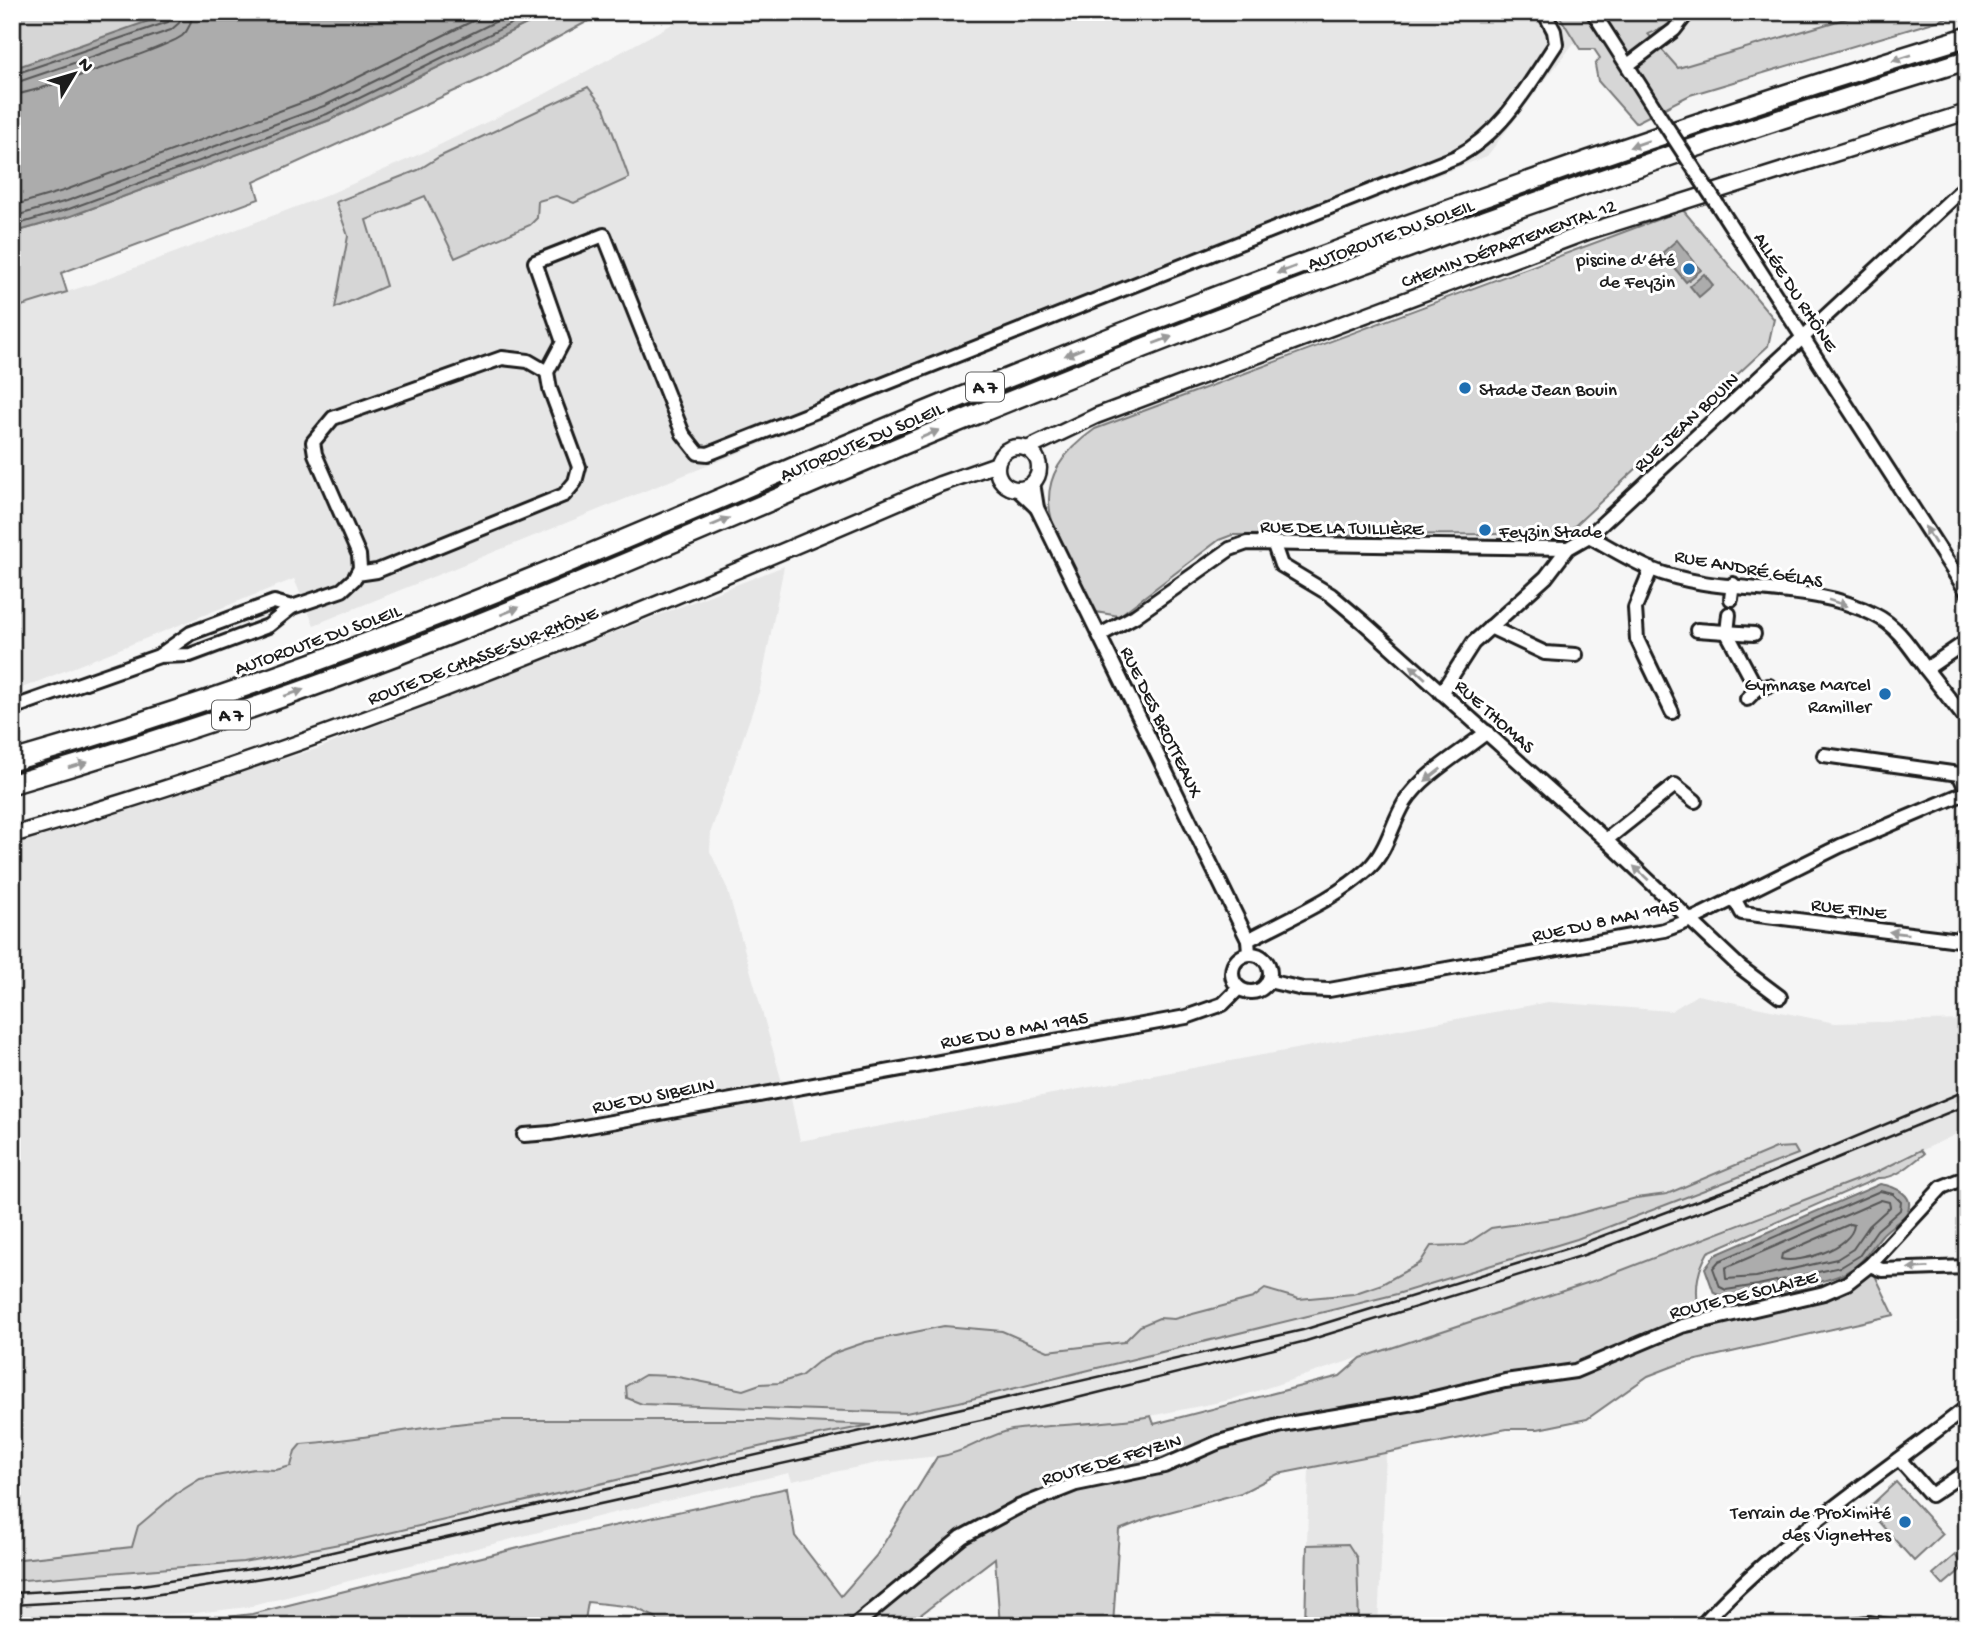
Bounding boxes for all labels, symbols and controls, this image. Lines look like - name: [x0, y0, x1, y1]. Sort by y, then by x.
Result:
- north arrow: [38, 38, 108, 108]
- one-way arrow: [1891, 53, 1912, 63]
- text: N: [72, 54, 98, 78]
- one-way arrow: [1628, 139, 1649, 150]
- street label: AUTOROUTE DU SOLEIL: [1305, 195, 1478, 277]
- street label: CHEMIN DÉPARTEMENTAL 12: [1399, 196, 1620, 295]
- street label: ALLÉE DU RHÔNE: [1747, 229, 1842, 358]
- place label: piscine d’été de Feyzin: [1575, 250, 1675, 295]
- marker: piscine d’été de Feyzin: [1681, 261, 1697, 277]
- one-way arrow: [1276, 265, 1297, 276]
- one-way arrow: [1153, 335, 1174, 346]
- one-way arrow: [1063, 346, 1084, 357]
- street label: RUE JEAN BOUIN: [1630, 369, 1745, 478]
- road number: A 7: [966, 372, 1004, 402]
- marker: Stade Jean Bouin: [1457, 380, 1473, 396]
- place label: Stade Jean Bouin: [1479, 380, 1617, 403]
- street label: AUTOROUTE DU SOLEIL: [777, 398, 949, 488]
- one-way arrow: [919, 428, 940, 439]
- one-way arrow: [710, 517, 731, 528]
- street label: RUE DE LA TUILLIÈRE: [1260, 517, 1425, 542]
- marker: Feyzin Stade: [1477, 522, 1493, 538]
- place label: Feyzin Stade: [1498, 522, 1602, 545]
- one-way arrow: [1924, 525, 1937, 545]
- street label: RUE ANDRÉ GÉLAS: [1672, 546, 1825, 595]
- one-way arrow: [1828, 598, 1849, 609]
- street label: AUTOROUTE DU SOLEIL: [232, 600, 405, 682]
- street label: ROUTE DE CHASSE-SUR-RHÔNE: [365, 602, 603, 712]
- one-way arrow: [500, 605, 521, 616]
- street label: RUE DES BROTTEAUX: [1113, 644, 1207, 802]
- one-way arrow: [1410, 664, 1427, 680]
- place label: Gymnase Marcel Ramiller: [1744, 675, 1873, 720]
- street label: RUE THOMAS: [1449, 676, 1539, 760]
- marker: Gymnase Marcel Ramiller: [1877, 686, 1893, 702]
- one-way arrow: [283, 687, 304, 698]
- road number: A 7: [212, 700, 250, 730]
- one-way arrow: [67, 759, 88, 769]
- one-way arrow: [1425, 767, 1443, 782]
- one-way arrow: [1633, 866, 1650, 882]
- street label: RUE FINE: [1810, 894, 1889, 927]
- street label: RUE DU 8 MAI 1945: [1530, 896, 1681, 949]
- one-way arrow: [1888, 927, 1910, 938]
- street label: RUE DU 8 MAI 1945: [939, 1007, 1090, 1056]
- street label: RUE DU SIBELIN: [591, 1074, 717, 1121]
- one-way arrow: [1907, 1263, 1929, 1274]
- street label: ROUTE DE SOLAIZE: [1667, 1267, 1821, 1326]
- street label: ROUTE DE FEYZIN: [1039, 1430, 1185, 1492]
- place label: Terrain de Proximité des Vignettes: [1729, 1503, 1892, 1548]
- marker: Terrain de Proximité des Vignettes: [1897, 1514, 1913, 1530]

